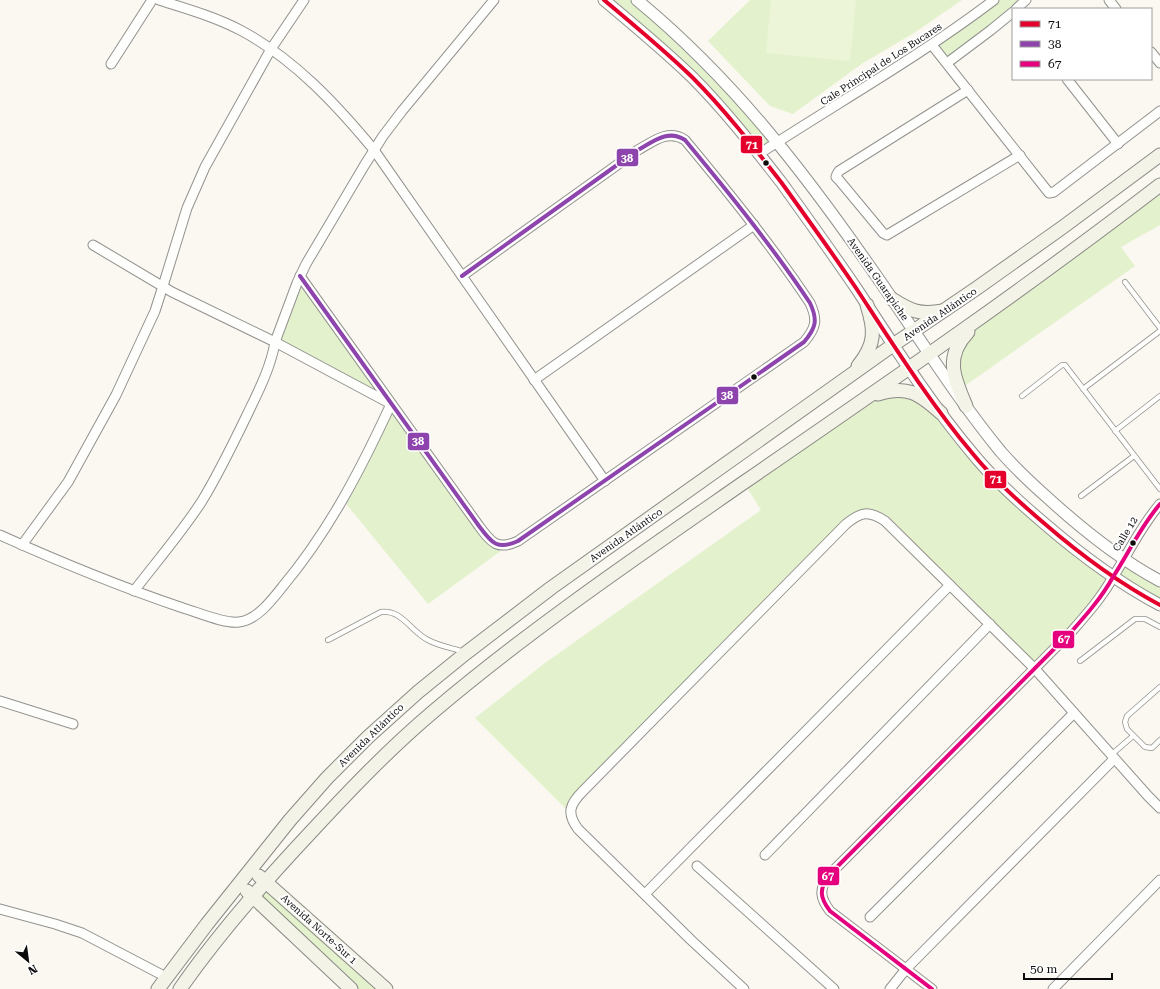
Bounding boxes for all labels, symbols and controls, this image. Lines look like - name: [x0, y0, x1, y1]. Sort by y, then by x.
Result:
- legend: [1012, 8, 1152, 80]
- text: 71: [1048, 17, 1062, 31]
- street label: Cale Principal de Los Bucares: [818, 20, 944, 107]
- text: 38: [1048, 37, 1062, 51]
- text: 67: [1048, 57, 1062, 71]
- line badge: 71: [740, 135, 763, 154]
- text: 71: [746, 139, 758, 152]
- line badge: 38: [616, 148, 639, 167]
- text: 38: [621, 152, 633, 165]
- unlabelled marker: [761, 158, 771, 168]
- street label: Avenida Guarapiche: [845, 236, 911, 323]
- street label: Avenida Atlántico: [901, 285, 979, 343]
- unlabelled marker: [749, 372, 759, 382]
- line badge: 38: [716, 386, 739, 405]
- text: 38: [721, 389, 733, 402]
- line badge: 38: [407, 432, 430, 451]
- text: 38: [412, 435, 424, 448]
- line badge: 71: [984, 470, 1007, 489]
- text: 71: [990, 473, 1002, 486]
- street label: Avenida Atlántico: [588, 506, 664, 564]
- street label: Calle 12: [1110, 515, 1140, 553]
- unlabelled marker: [1128, 538, 1138, 548]
- line badge: 67: [1052, 630, 1075, 649]
- text: 67: [1058, 633, 1070, 646]
- street label: Avenida Atlántico: [336, 701, 406, 769]
- line badge: 67: [817, 866, 840, 886]
- text: 67: [822, 870, 834, 883]
- street label: Avenida Norte-Sur 1: [279, 892, 360, 966]
- north arrow: [8, 941, 48, 981]
- scale bar: [1024, 955, 1112, 981]
- text: N: [25, 962, 39, 977]
- text: 50 m: [1030, 962, 1057, 976]

